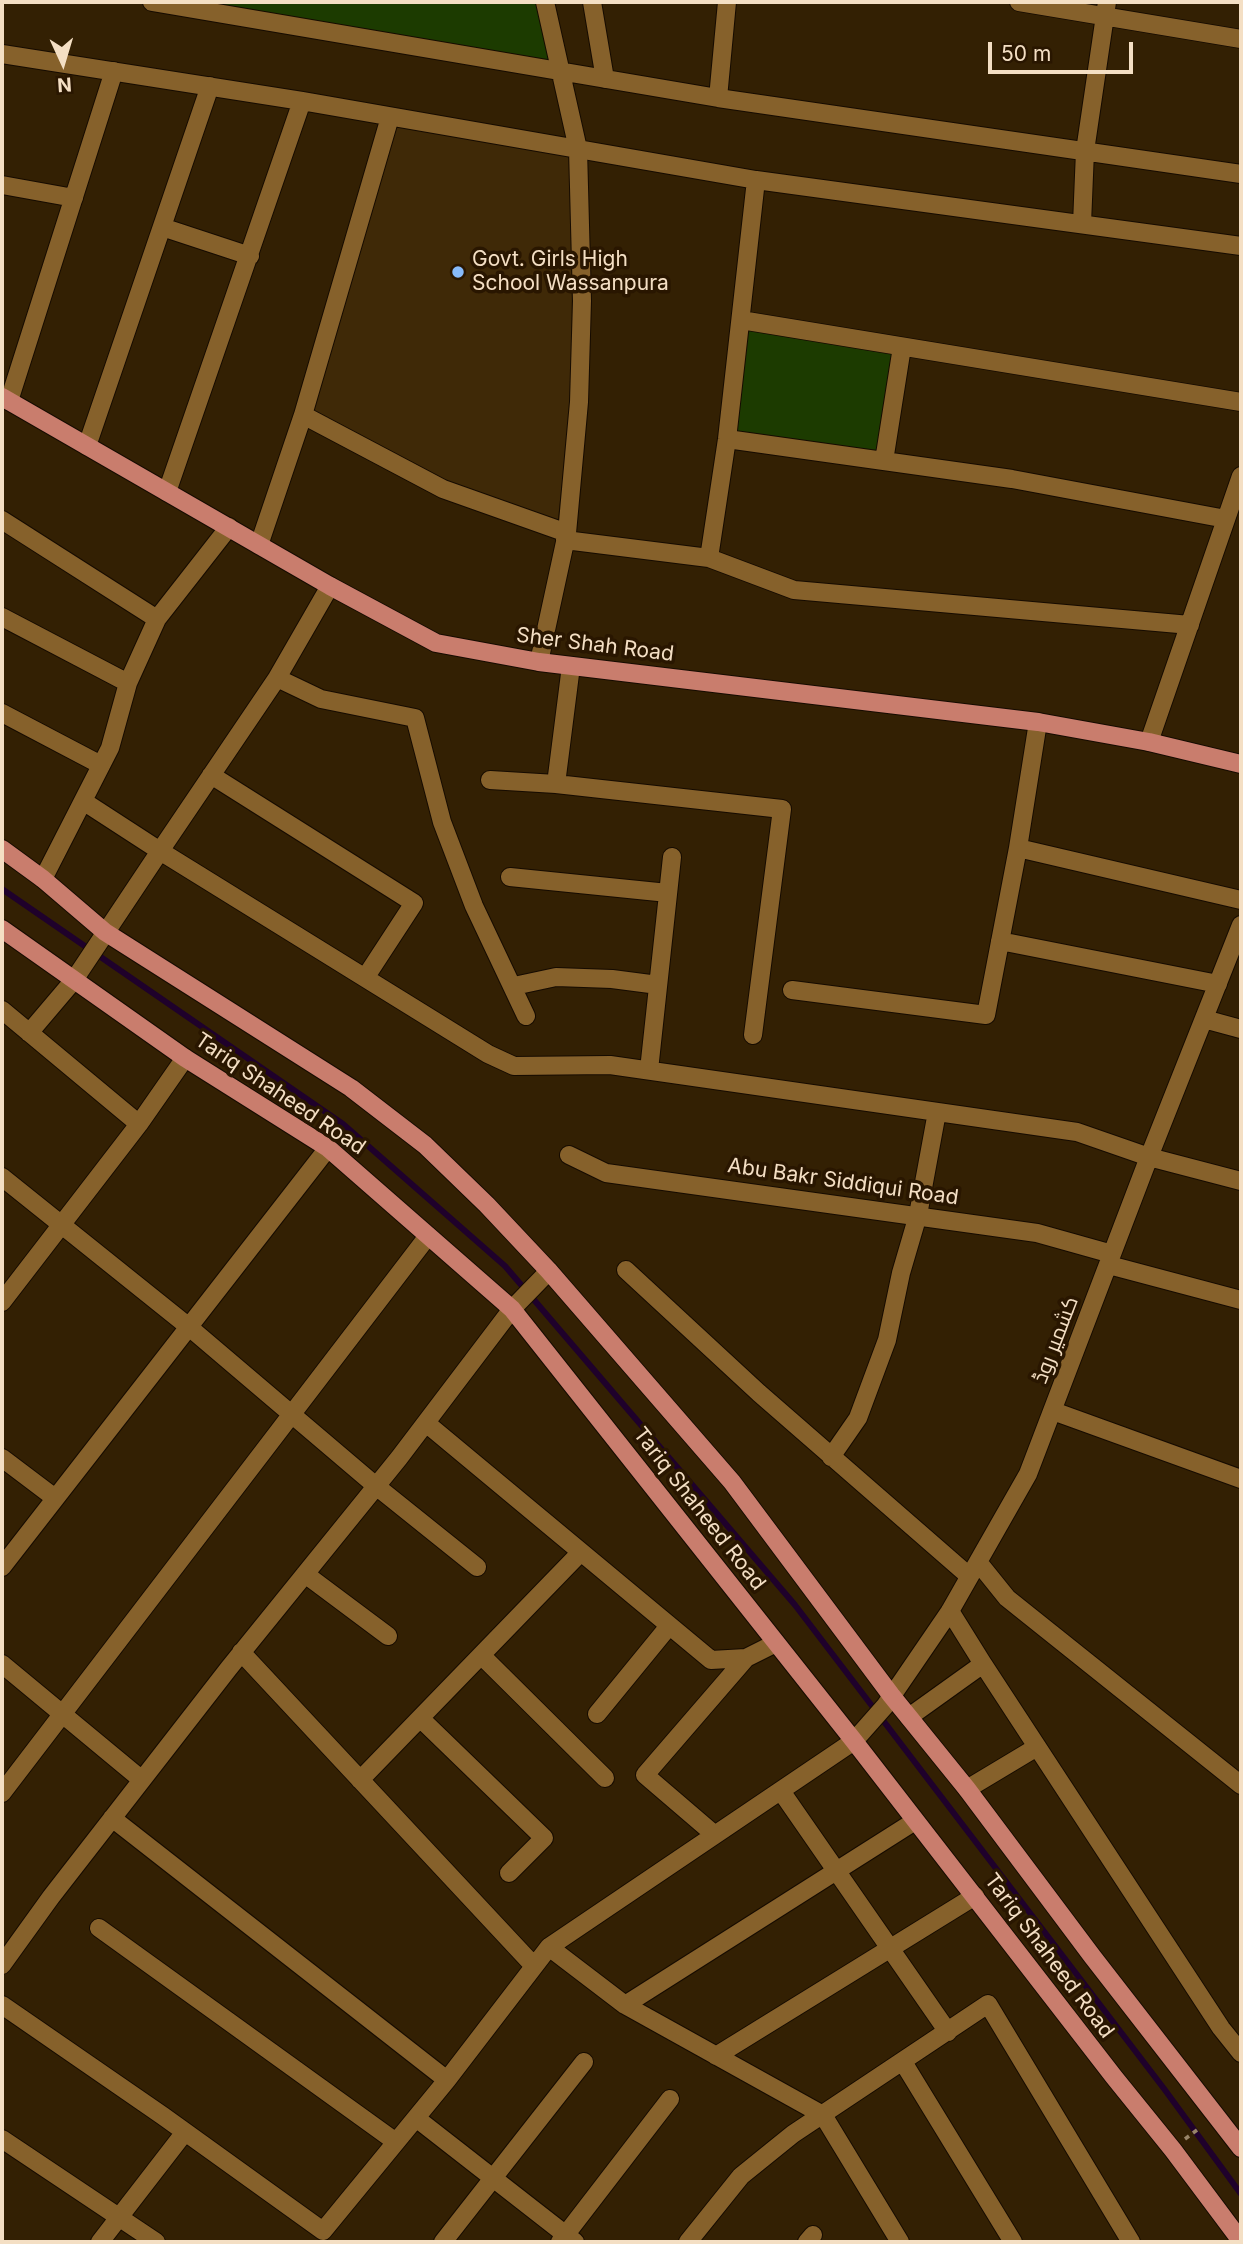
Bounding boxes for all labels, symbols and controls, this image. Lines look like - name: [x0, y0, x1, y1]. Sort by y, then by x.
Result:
- north arrow: [28, 28, 98, 98]
- scale bar: [991, 28, 1136, 72]
- text: 50 m: [1001, 41, 1051, 66]
- text: N: [56, 72, 73, 96]
- place label: Govt. Girls High School Wassanpura: [472, 247, 669, 297]
- marker: Govt. Girls High School Wassanpura: [450, 264, 466, 280]
- street label: Sher Shah Road: [515, 623, 675, 667]
- street label: Tariq Shaheed Road: [190, 1028, 370, 1160]
- street label: Abu Bakr Siddiqui Road: [726, 1153, 960, 1211]
- street label: کشمیر روڈ: [1028, 1293, 1084, 1387]
- street label: Tariq Shaheed Road: [628, 1422, 770, 1596]
- street label: Tariq Shaheed Road: [979, 1869, 1119, 2043]

